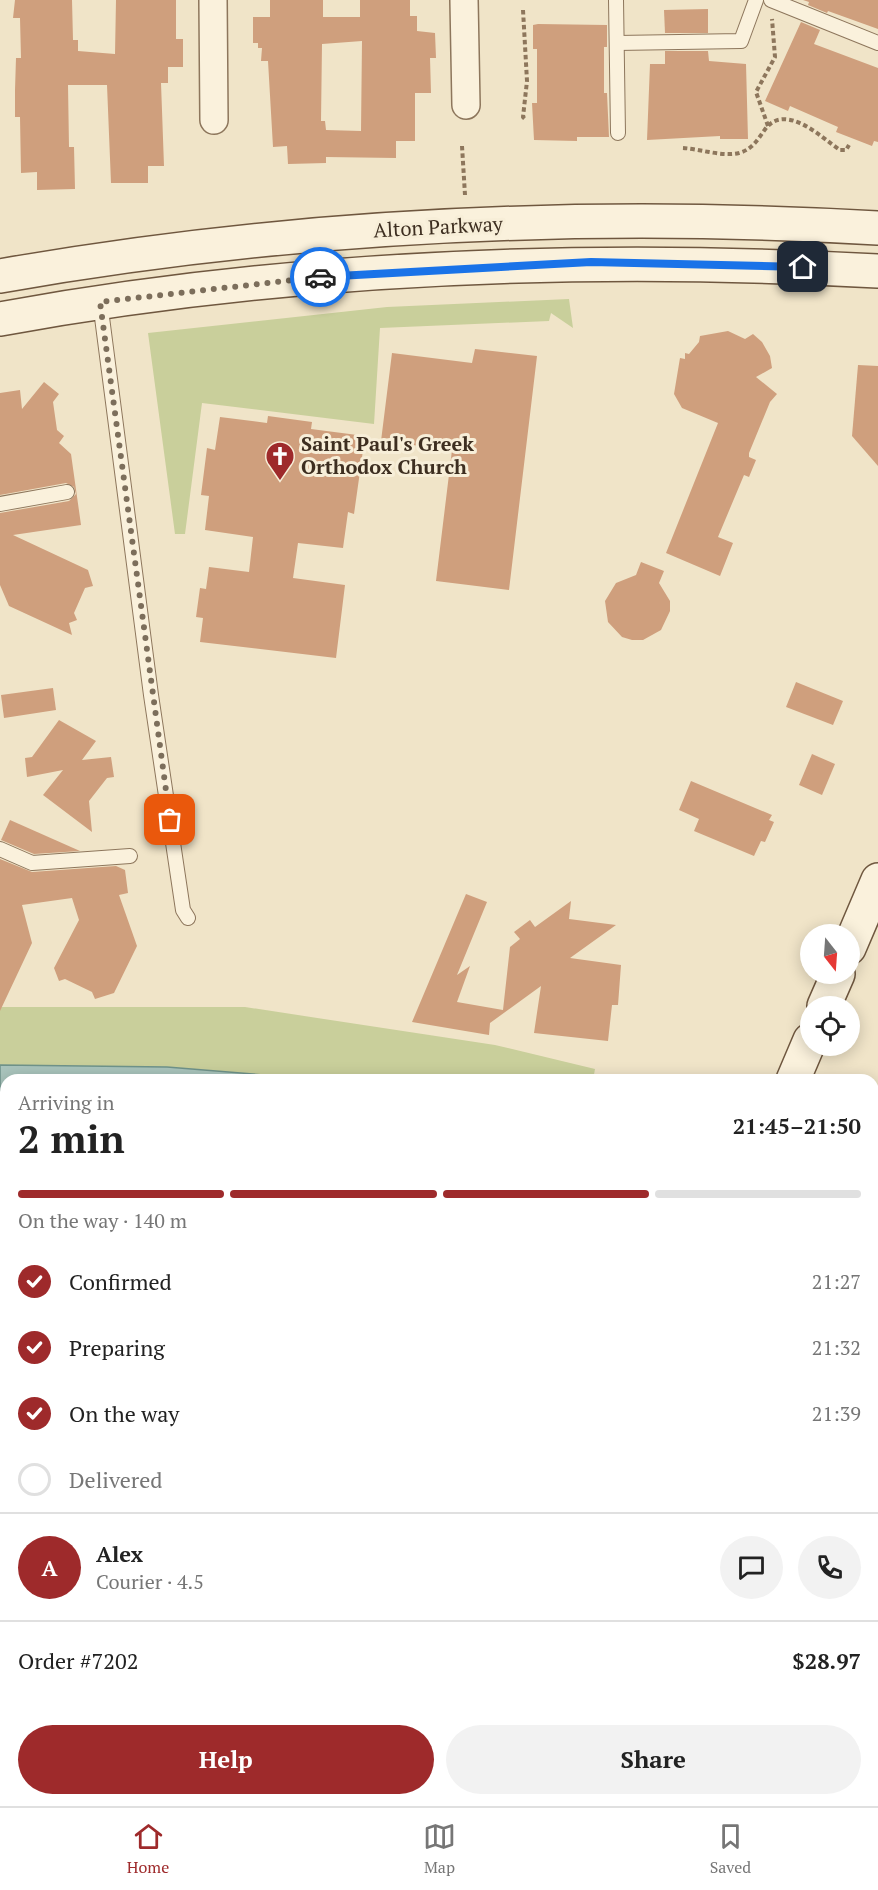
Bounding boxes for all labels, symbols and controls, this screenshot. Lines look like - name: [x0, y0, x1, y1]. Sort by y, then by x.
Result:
- street label: Alton Parkway: [373, 210, 504, 243]
- pin: [777, 241, 828, 292]
- courier: [290, 247, 350, 307]
- icon: home: [786, 250, 819, 283]
- icon: car: [304, 261, 337, 294]
- place label: Saint Paul's Greek Orthodox Church: [301, 430, 474, 480]
- church icon: Saint Paul's Greek Orthodox Church: [264, 440, 296, 482]
- pin: [144, 794, 195, 845]
- icon: bag: [153, 803, 186, 836]
- north arrow: [800, 924, 860, 984]
- map controls: [800, 924, 860, 1056]
- button: locate: [800, 996, 860, 1056]
- text: Arriving in: [18, 1089, 114, 1116]
- text: 21:45–21:50: [733, 1111, 861, 1140]
- text: 2 min: [18, 1112, 125, 1164]
- text: On the way · 140 m: [18, 1207, 187, 1234]
- icon: check: [18, 1265, 51, 1298]
- text: Confirmed: [69, 1267, 172, 1296]
- text: 21:27: [812, 1268, 861, 1295]
- icon: check: [18, 1331, 51, 1364]
- text: Preparing: [69, 1333, 165, 1362]
- text: 21:32: [812, 1334, 861, 1361]
- icon: check: [18, 1397, 51, 1430]
- text: On the way: [69, 1399, 179, 1428]
- text: 21:39: [812, 1400, 861, 1427]
- text: Delivered: [69, 1465, 162, 1494]
- button: chat: [720, 1536, 783, 1599]
- button: phone: [798, 1536, 861, 1599]
- text: Alex: [96, 1539, 143, 1568]
- text: A: [41, 1553, 58, 1582]
- text: Courier · 4.5: [96, 1568, 204, 1595]
- text: Order #7202: [18, 1646, 138, 1675]
- text: $28.97: [792, 1646, 861, 1675]
- button: Help: [18, 1725, 434, 1794]
- button: Share: [446, 1725, 861, 1794]
- tab: Home: [127, 1820, 169, 1878]
- tab: Map: [423, 1820, 456, 1878]
- tab: Saved: [710, 1820, 751, 1878]

